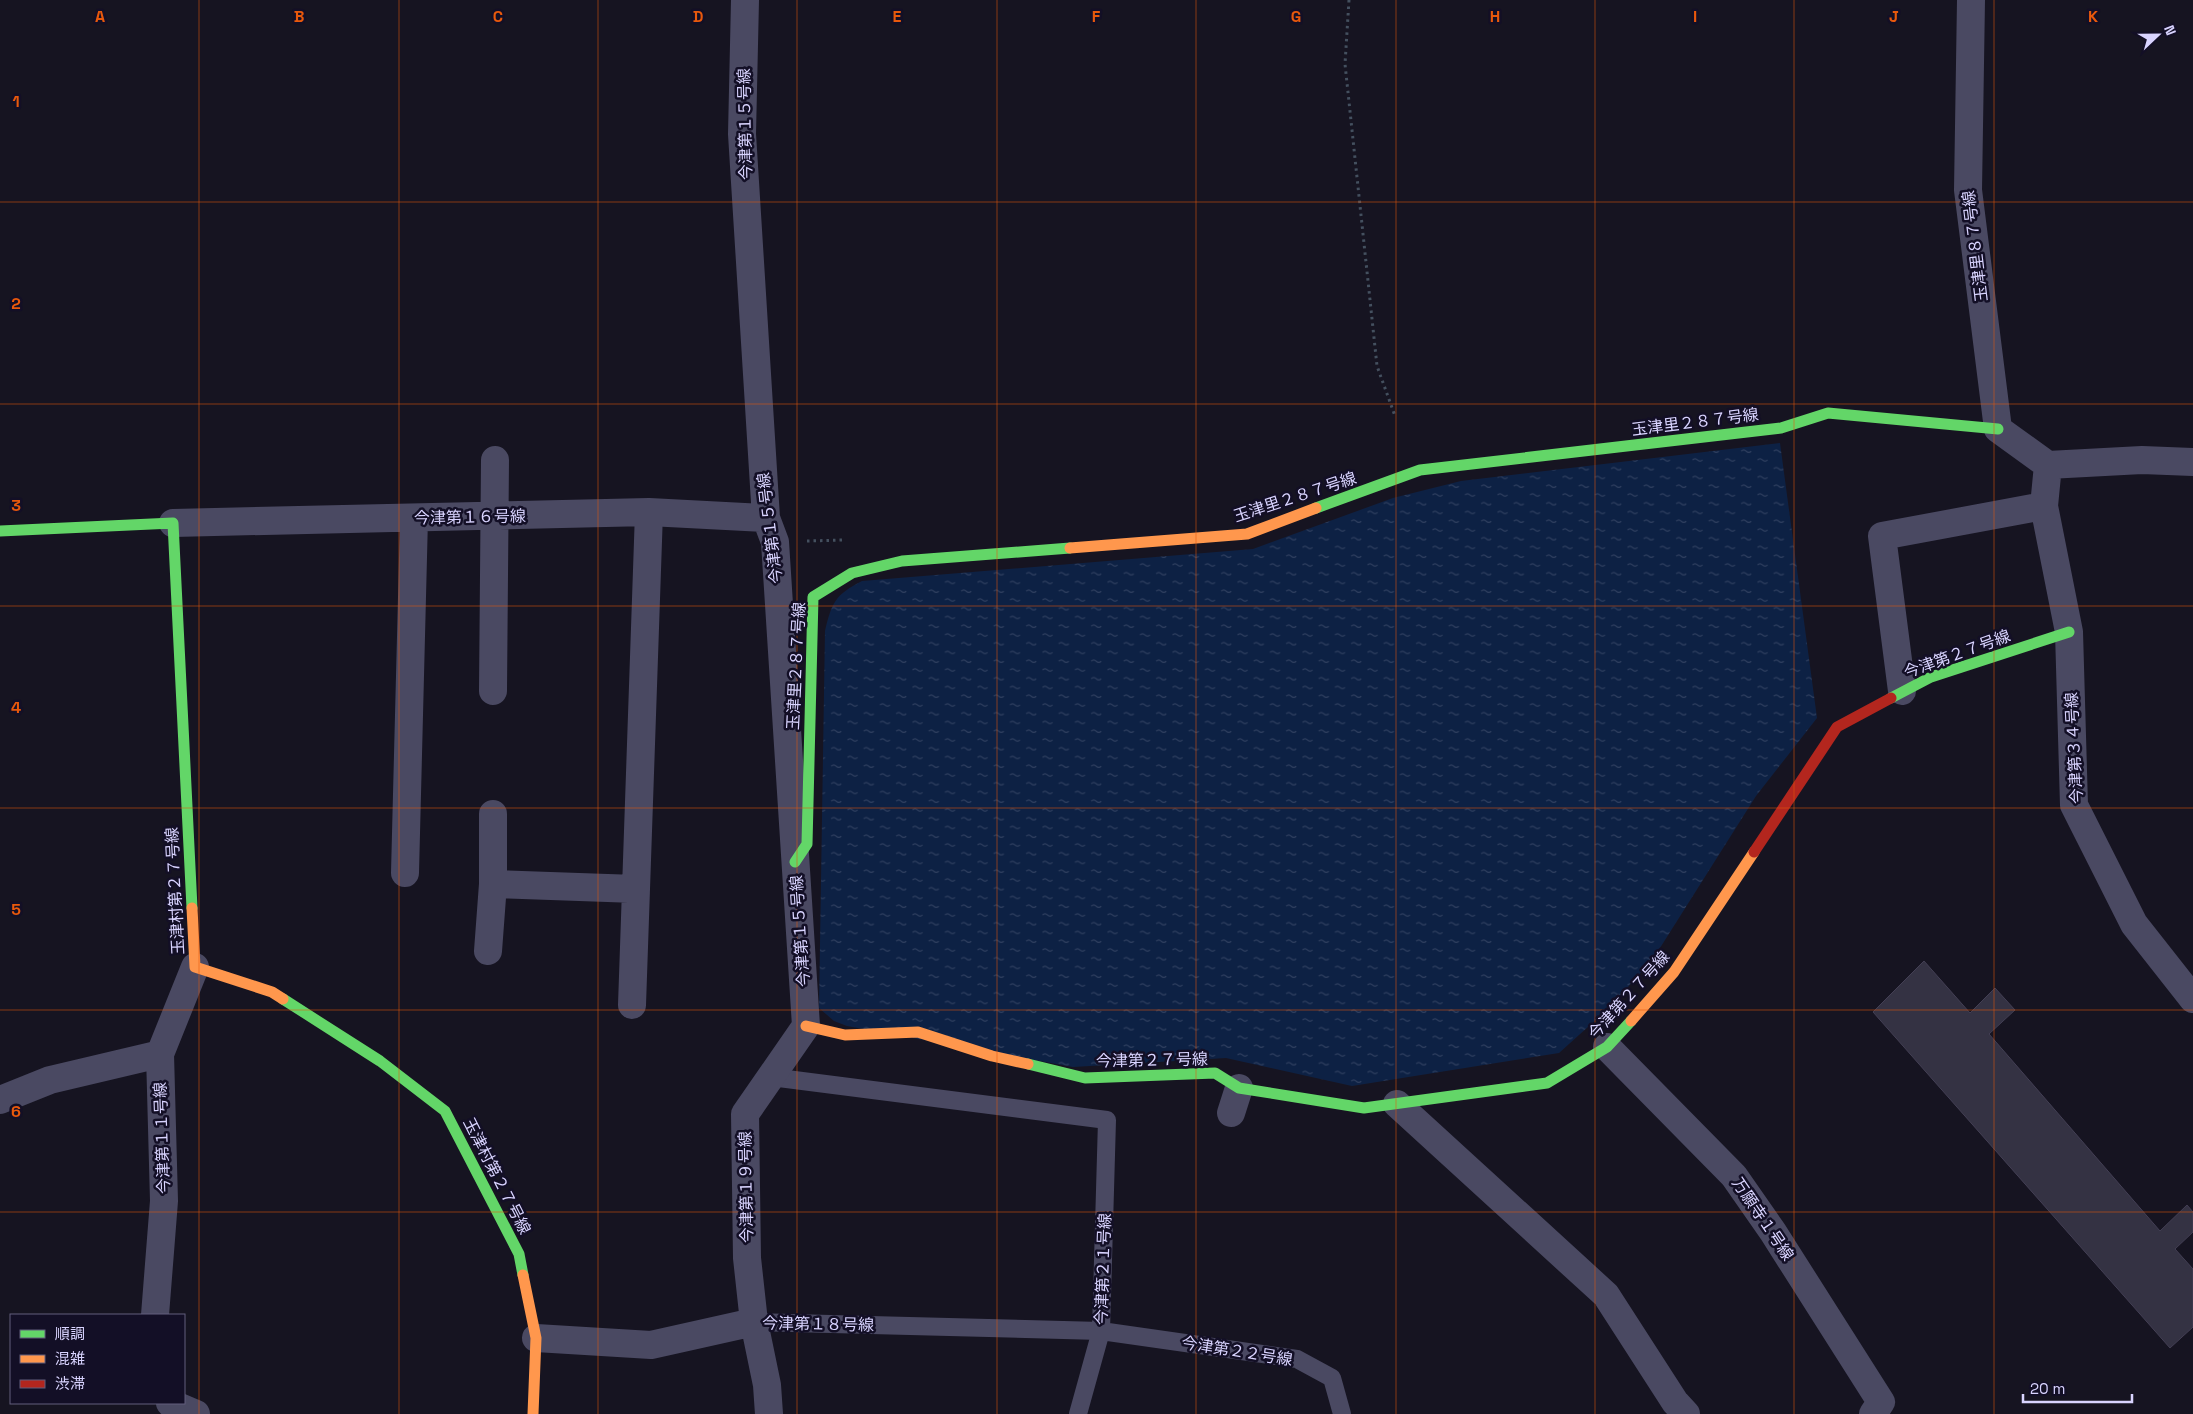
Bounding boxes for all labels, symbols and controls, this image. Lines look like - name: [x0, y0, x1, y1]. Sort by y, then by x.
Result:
- text: A: [95, 6, 105, 27]
- text: B: [294, 6, 304, 27]
- text: C: [493, 6, 503, 27]
- text: D: [693, 6, 703, 27]
- text: E: [893, 6, 902, 27]
- text: F: [1092, 6, 1101, 27]
- text: G: [1291, 6, 1301, 27]
- text: H: [1490, 6, 1500, 27]
- text: I: [1693, 6, 1697, 27]
- text: J: [1889, 6, 1899, 27]
- text: K: [2088, 6, 2098, 27]
- north arrow: [2133, 10, 2183, 60]
- text: N: [2160, 22, 2180, 38]
- street label: 今津第１５号線: [734, 68, 756, 180]
- text: 1: [12, 91, 20, 112]
- street label: 玉津里８７号線: [1958, 189, 1992, 303]
- text: 2: [11, 293, 21, 314]
- street label: 玉津里２８７号線: [1630, 404, 1760, 440]
- street label: 玉津里２８７号線: [1231, 467, 1359, 527]
- street label: 今津第１５号線: [753, 471, 787, 585]
- text: 3: [11, 495, 21, 516]
- street label: 今津第１６号線: [414, 506, 526, 528]
- street label: 玉津里２８７号線: [782, 602, 810, 730]
- street label: 今津第２７号線: [1901, 625, 2013, 683]
- street label: 今津第３４号線: [2061, 692, 2087, 804]
- text: 4: [11, 697, 21, 718]
- street label: 玉津村第２７号線: [161, 827, 189, 955]
- street label: 今津第１５号線: [786, 874, 814, 988]
- text: 5: [11, 899, 21, 920]
- street label: 今津第２７号線: [1584, 946, 1674, 1044]
- street label: 今津第２７号線: [1096, 1049, 1208, 1071]
- street label: 今津第１１号線: [150, 1082, 174, 1194]
- text: 6: [11, 1101, 21, 1122]
- street label: 玉津村第２７号線: [459, 1114, 535, 1238]
- street label: 今津第１９号線: [735, 1131, 757, 1243]
- street label: 万願寺１号線: [1727, 1173, 1799, 1265]
- street label: 今津第２１号線: [1091, 1213, 1115, 1325]
- street label: 今津第１８号線: [762, 1313, 874, 1335]
- legend: [10, 1314, 185, 1404]
- text: 順調: [55, 1324, 85, 1343]
- street label: 今津第２２号線: [1180, 1332, 1294, 1370]
- text: 混雑: [55, 1349, 85, 1368]
- scale bar: [2023, 1372, 2132, 1404]
- text: 渋滞: [55, 1374, 85, 1393]
- text: 20 m: [2030, 1379, 2065, 1398]

